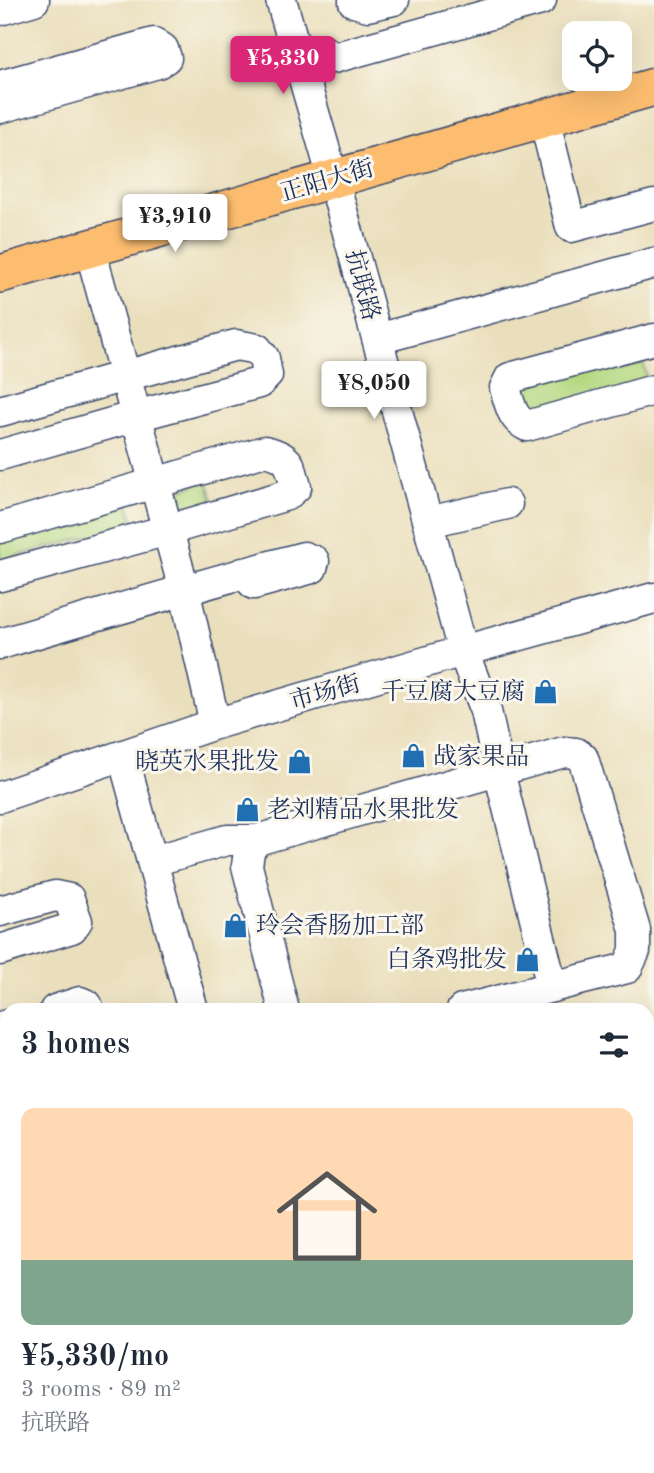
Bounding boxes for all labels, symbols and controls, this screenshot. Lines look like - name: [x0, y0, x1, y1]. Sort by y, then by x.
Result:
- map controls: [562, 21, 632, 91]
- button: locate: [562, 21, 632, 91]
- pin: ¥5,330: [226, 36, 340, 96]
- text: ¥5,330: [246, 47, 320, 70]
- street label: 正阳大街: [277, 154, 377, 207]
- pin: ¥3,910: [118, 194, 232, 254]
- text: ¥3,910: [138, 205, 212, 228]
- street label: 抗联路: [340, 247, 385, 323]
- pin: ¥8,050: [317, 362, 431, 421]
- text: ¥8,050: [337, 372, 411, 395]
- street label: 市场街: [287, 670, 363, 715]
- shop icon: 千豆腐大豆腐: [531, 677, 559, 705]
- place label: 千豆腐大豆腐: [381, 678, 525, 705]
- shop icon: 战家果品: [399, 742, 427, 770]
- place label: 战家果品: [433, 743, 529, 770]
- shop icon: 晓英水果批发: [285, 747, 313, 775]
- place label: 晓英水果批发: [135, 748, 279, 775]
- shop icon: 老刘精品水果批发: [233, 795, 261, 823]
- place label: 老刘精品水果批发: [267, 796, 459, 823]
- shop icon: 玲会香肠加工部: [222, 911, 250, 939]
- place label: 玲会香肠加工部: [256, 912, 424, 939]
- shop icon: 白条鸡批发: [513, 945, 541, 973]
- place label: 白条鸡批发: [387, 946, 507, 973]
- icon: filters: [595, 1026, 633, 1064]
- text: 3 homes: [21, 1030, 130, 1060]
- icon: home: [264, 1153, 390, 1279]
- text: ¥5,330/mo: [21, 1342, 169, 1372]
- text: 3 rooms · 89 m²: [21, 1378, 181, 1401]
- text: 抗联路: [21, 1412, 90, 1435]

